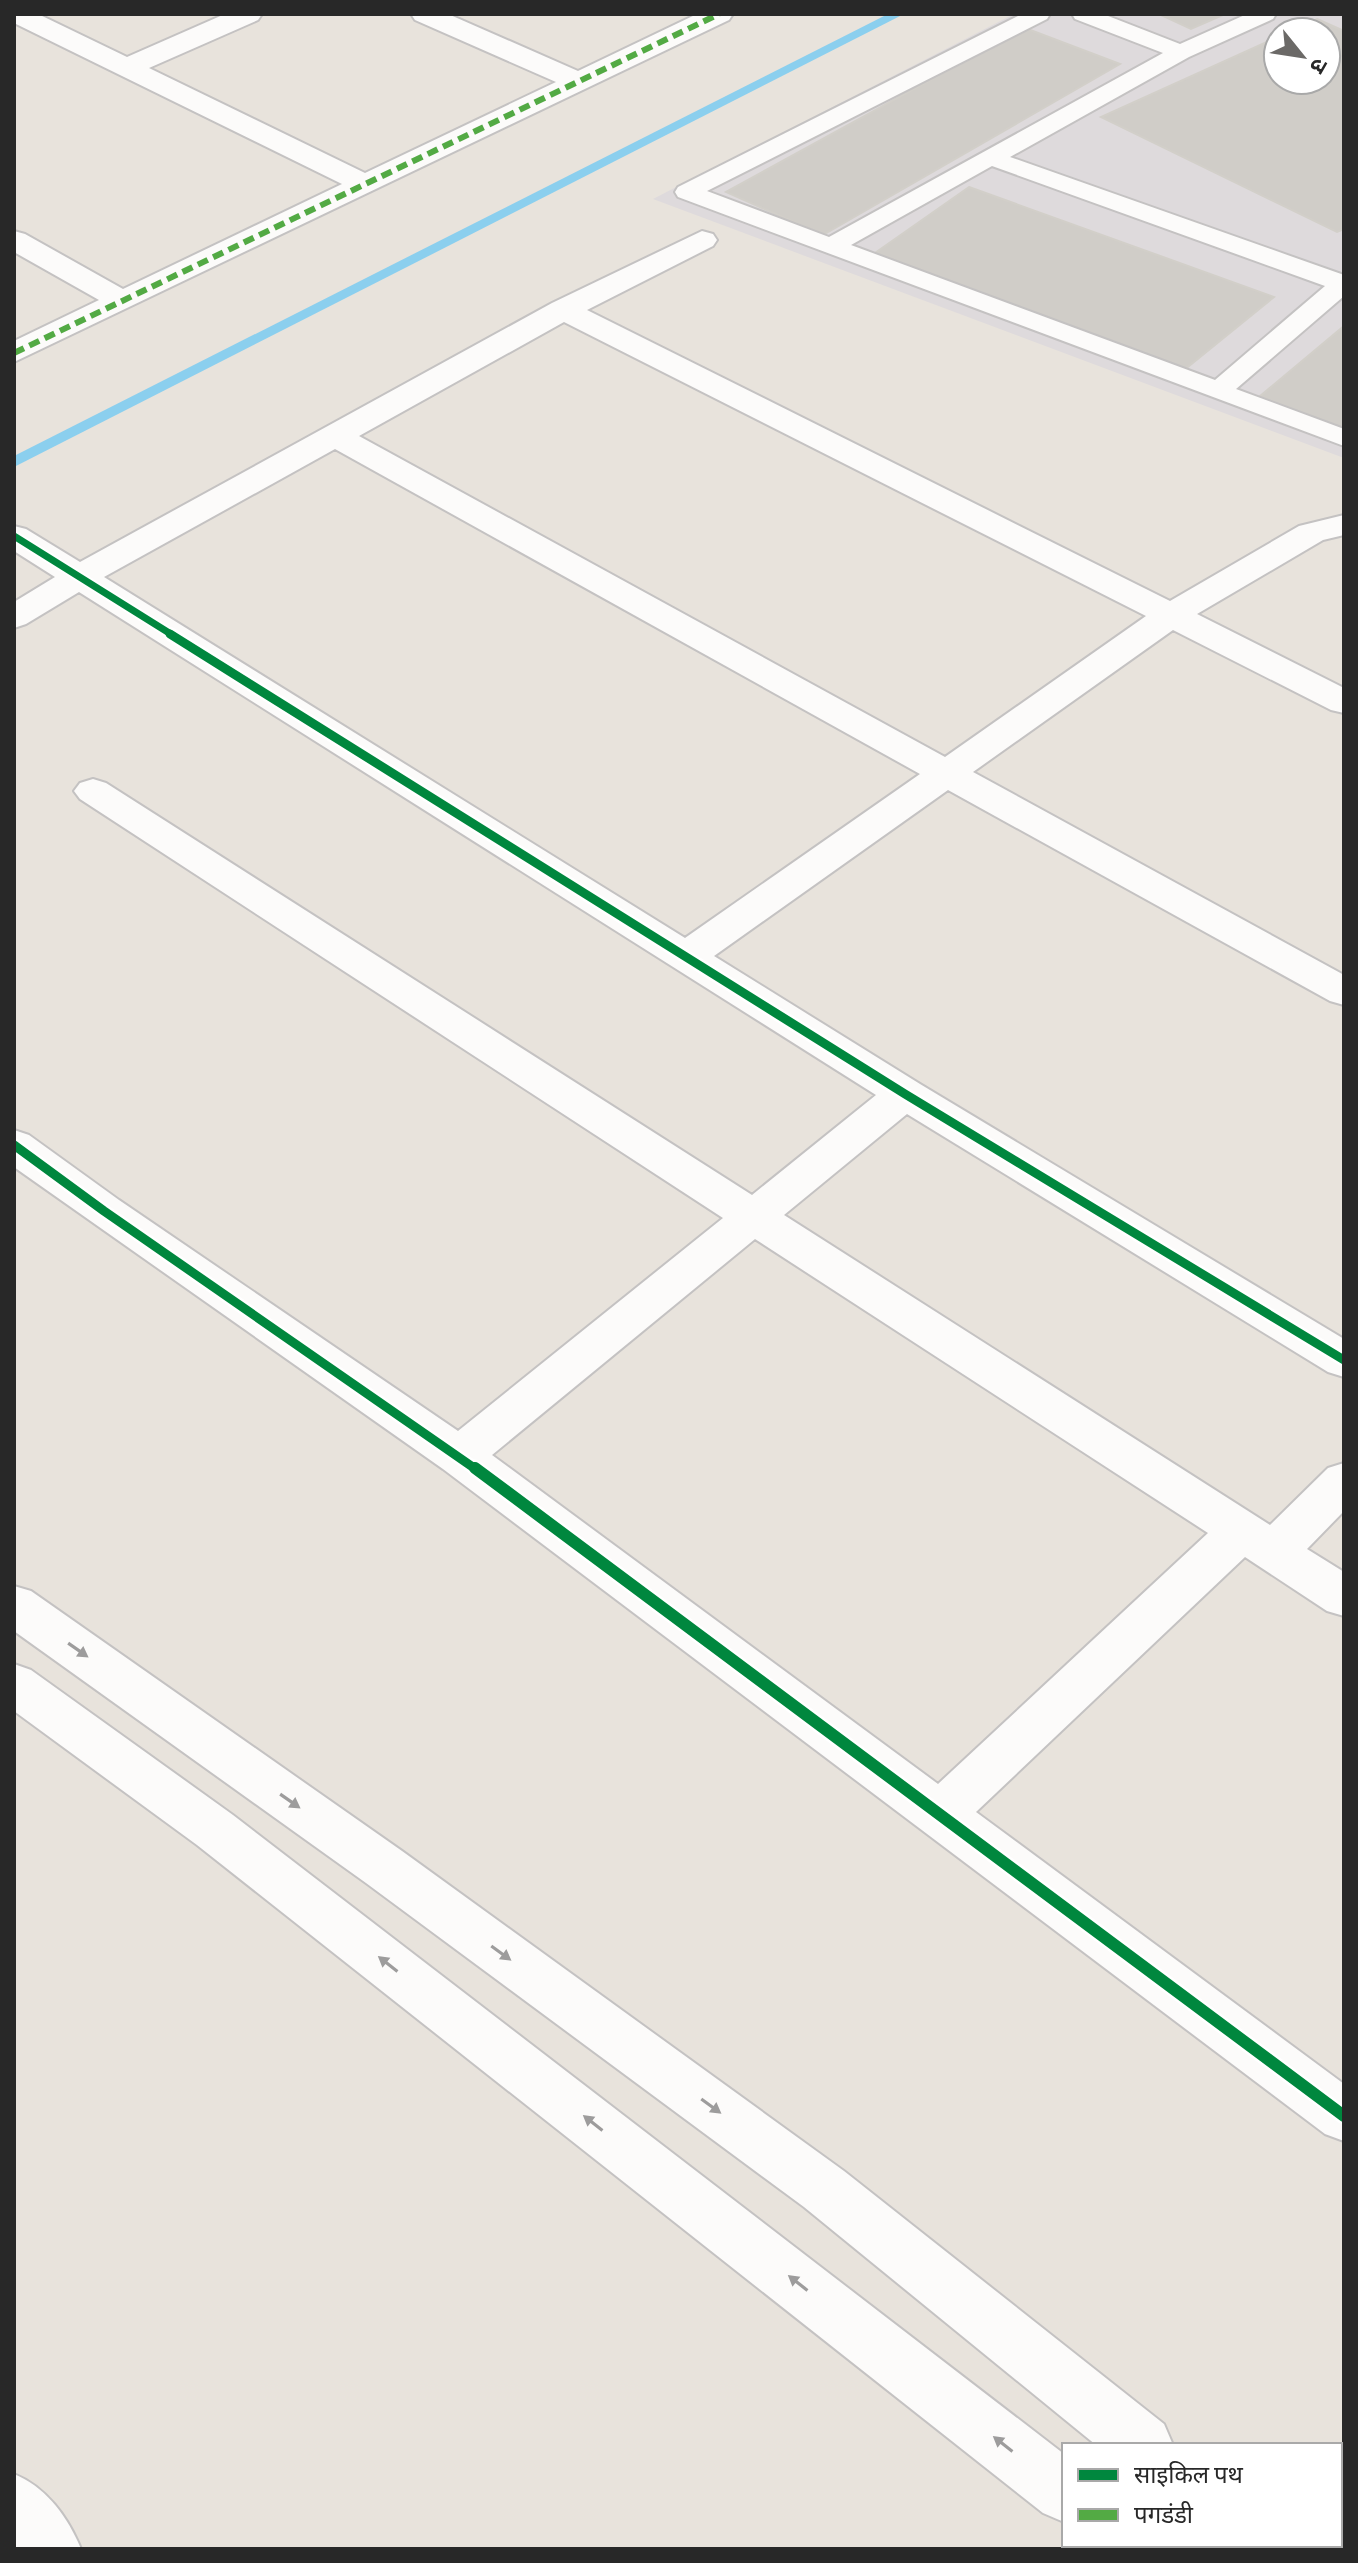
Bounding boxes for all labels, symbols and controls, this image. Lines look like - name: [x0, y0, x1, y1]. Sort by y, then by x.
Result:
- north arrow: [1262, 16, 1342, 96]
- text: उ: [1303, 53, 1336, 80]
- one-way arrow: [67, 1642, 88, 1657]
- one-way arrow: [279, 1792, 300, 1808]
- one-way arrow: [490, 1944, 511, 1960]
- one-way arrow: [378, 1956, 398, 1972]
- one-way arrow: [700, 2098, 721, 2113]
- one-way arrow: [583, 2116, 603, 2132]
- one-way arrow: [788, 2276, 808, 2292]
- one-way arrow: [993, 2436, 1013, 2453]
- legend: [1062, 2443, 1342, 2547]
- text: साइकिल पथ: [1134, 2457, 1244, 2490]
- text: पगडंडी: [1134, 2497, 1194, 2530]

